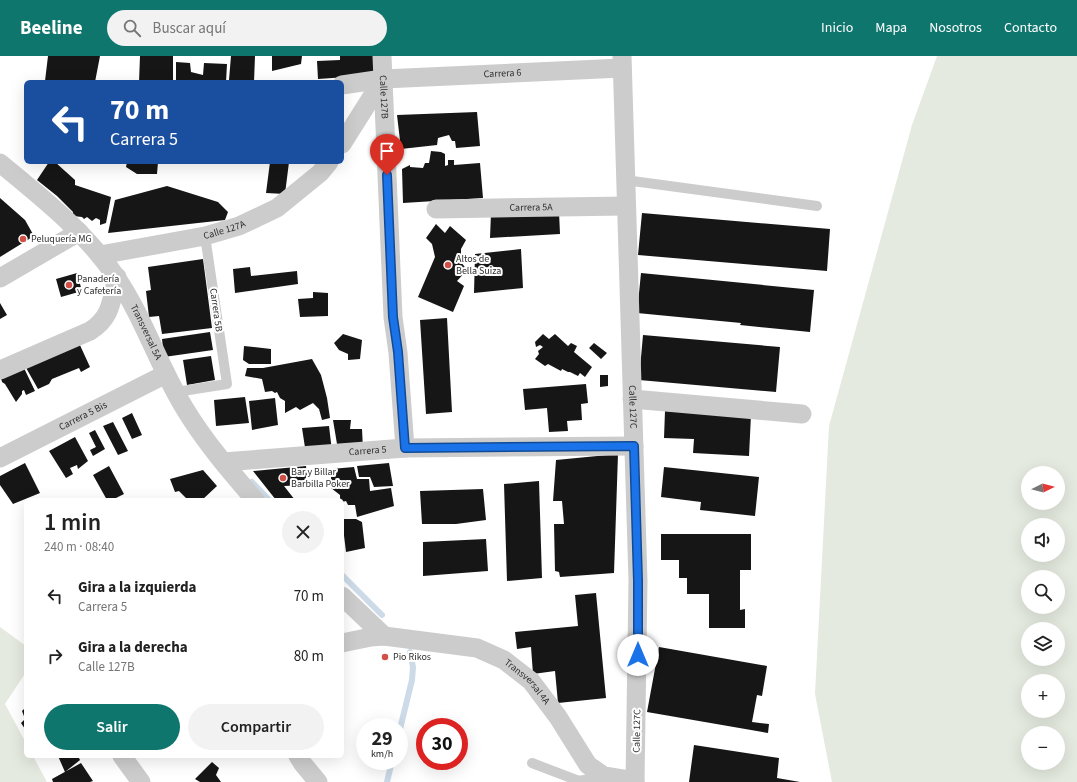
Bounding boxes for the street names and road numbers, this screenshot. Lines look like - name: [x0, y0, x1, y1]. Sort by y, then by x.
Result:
- street label: Carrera 6: [483, 66, 522, 81]
- street label: Calle 127B: [376, 75, 392, 119]
- street label: Carrera 5A: [509, 200, 553, 215]
- street label: Calle 127A: [202, 217, 248, 243]
- street label: Carrera 5B: [206, 287, 226, 333]
- street label: Transversal 5A: [127, 302, 166, 363]
- street label: Calle 127C: [625, 385, 640, 429]
- street label: Carrera 5 Bis: [56, 398, 110, 434]
- street label: Carrera 5: [348, 442, 387, 459]
- street label: Transversal 4A: [501, 656, 554, 708]
- street label: Calle 127C: [630, 709, 644, 753]

